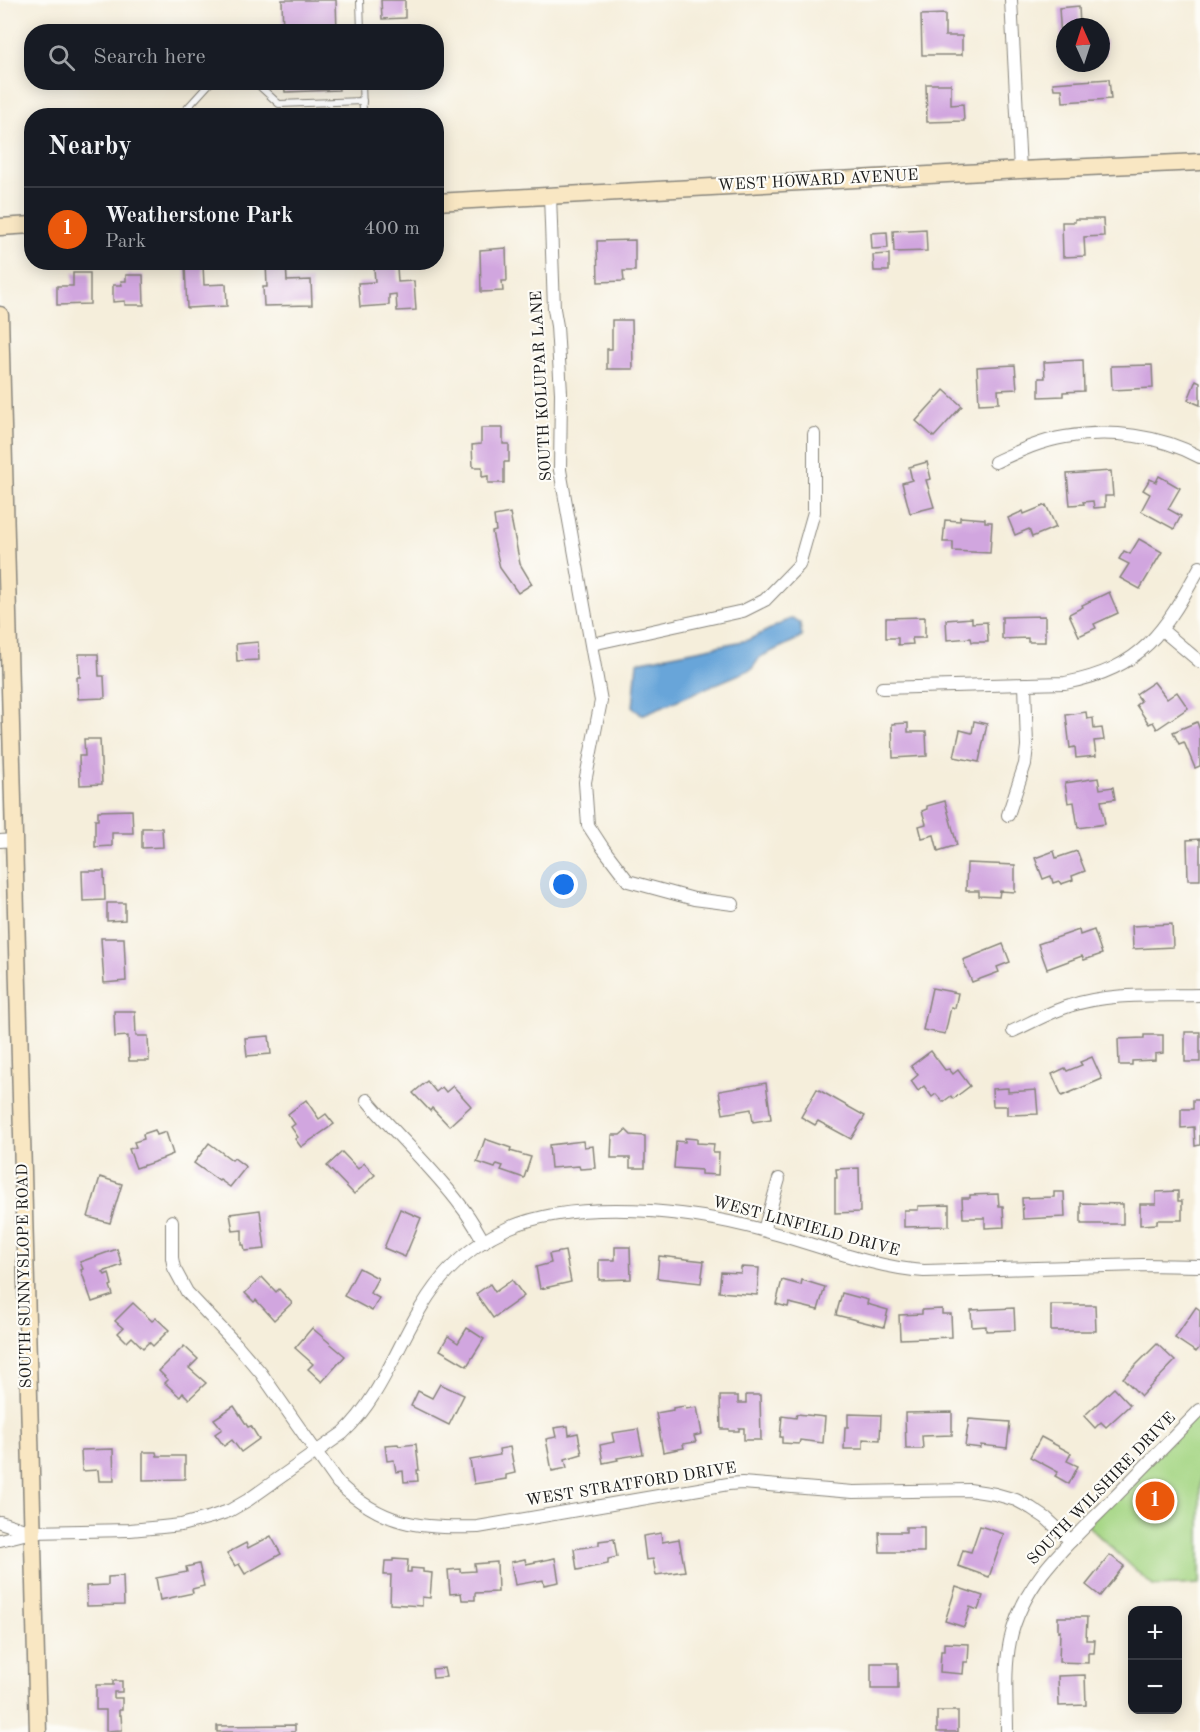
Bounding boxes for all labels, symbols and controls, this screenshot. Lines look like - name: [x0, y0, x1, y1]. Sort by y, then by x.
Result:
- north arrow: [1056, 18, 1110, 72]
- search box: [24, 24, 444, 90]
- icon: search: [45, 41, 78, 74]
- text: Search here: [93, 46, 206, 68]
- text: Nearby: [48, 134, 132, 160]
- street label: WEST HOWARD AVENUE: [717, 168, 919, 194]
- text: Weatherstone Park: [105, 205, 293, 227]
- text: 1: [62, 219, 73, 239]
- text: 400 m: [364, 219, 420, 239]
- text: Park: [105, 232, 146, 252]
- street label: SOUTH KOLUPAR LANE: [529, 290, 555, 482]
- your location: [549, 870, 578, 899]
- street label: SOUTH SUNNYSLOPE ROAD: [15, 1164, 35, 1388]
- street label: WEST LINFIELD DRIVE: [711, 1194, 901, 1260]
- street label: SOUTH WILSHIRE DRIVE: [1025, 1410, 1179, 1568]
- street label: WEST STRATFORD DRIVE: [525, 1460, 737, 1510]
- pin: 1: [1136, 1478, 1174, 1524]
- map controls: [1128, 1606, 1182, 1714]
- button: +: [1128, 1606, 1182, 1660]
- button: −: [1128, 1660, 1182, 1714]

